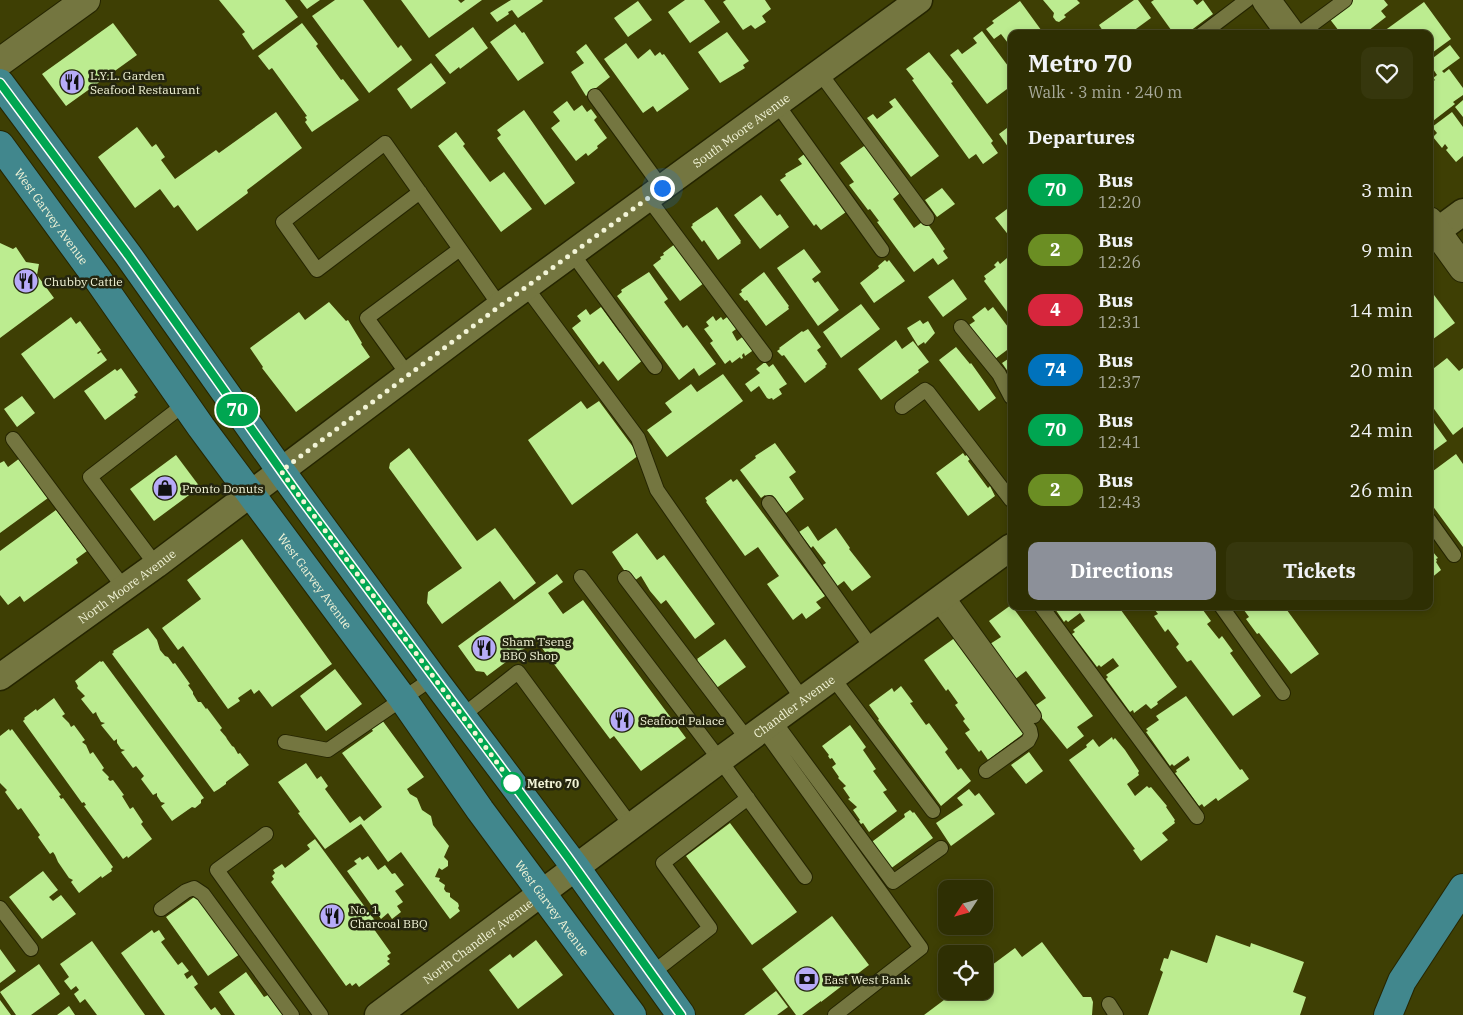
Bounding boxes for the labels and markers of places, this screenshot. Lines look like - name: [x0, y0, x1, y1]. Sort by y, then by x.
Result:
- place label: L.Y.L. Garden Seafood Restaurant: [90, 68, 200, 97]
- restaurant icon: L.Y.L. Garden Seafood Restaurant: [59, 69, 85, 95]
- restaurant icon: Chubby Cattle: [13, 268, 39, 294]
- place label: Chubby Cattle: [44, 274, 123, 289]
- shop icon: Pronto Donuts: [152, 475, 178, 501]
- place label: Pronto Donuts: [182, 481, 263, 496]
- place label: Sham Tseng BBQ Shop: [502, 634, 572, 663]
- restaurant icon: Sham Tseng BBQ Shop: [471, 635, 497, 661]
- restaurant icon: Seafood Palace: [609, 707, 635, 733]
- place label: Seafood Palace: [640, 713, 725, 728]
- marker: Metro 70: [501, 772, 523, 794]
- place label: Metro 70: [527, 776, 579, 791]
- place label: No. 1 Charcoal BBQ: [350, 902, 428, 931]
- restaurant icon: No. 1 Charcoal BBQ: [319, 903, 345, 929]
- bank icon: East West Bank: [794, 966, 820, 992]
- place label: East West Bank: [824, 972, 911, 987]

